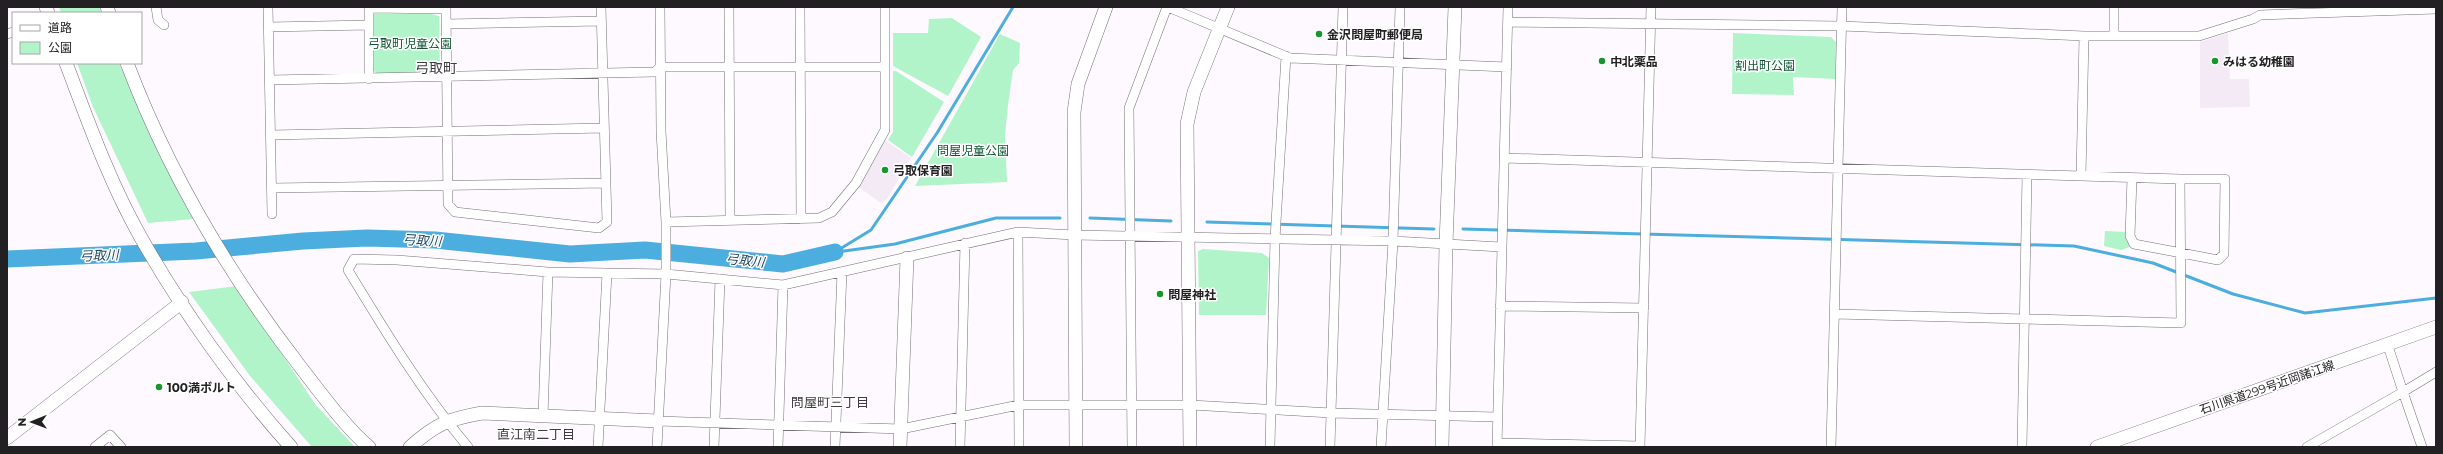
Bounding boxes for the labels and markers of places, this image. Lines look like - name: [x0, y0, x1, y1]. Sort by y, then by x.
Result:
- place label: 金沢問屋町郵便局: [1327, 27, 1423, 42]
- marker: 金沢問屋町郵便局: [1314, 29, 1324, 39]
- place label: 中北薬品: [1610, 54, 1658, 69]
- place label: みはる幼稚園: [2223, 54, 2295, 69]
- marker: 中北薬品: [1597, 56, 1607, 66]
- marker: みはる幼稚園: [2210, 56, 2220, 66]
- place label: 弓取保育園: [893, 163, 953, 178]
- marker: 弓取保育園: [880, 165, 890, 175]
- place label: 問屋神社: [1168, 287, 1216, 302]
- marker: 問屋神社: [1155, 289, 1165, 299]
- place label: 100満ボルト: [167, 380, 236, 395]
- marker: 100満ボルト: [154, 382, 164, 392]

